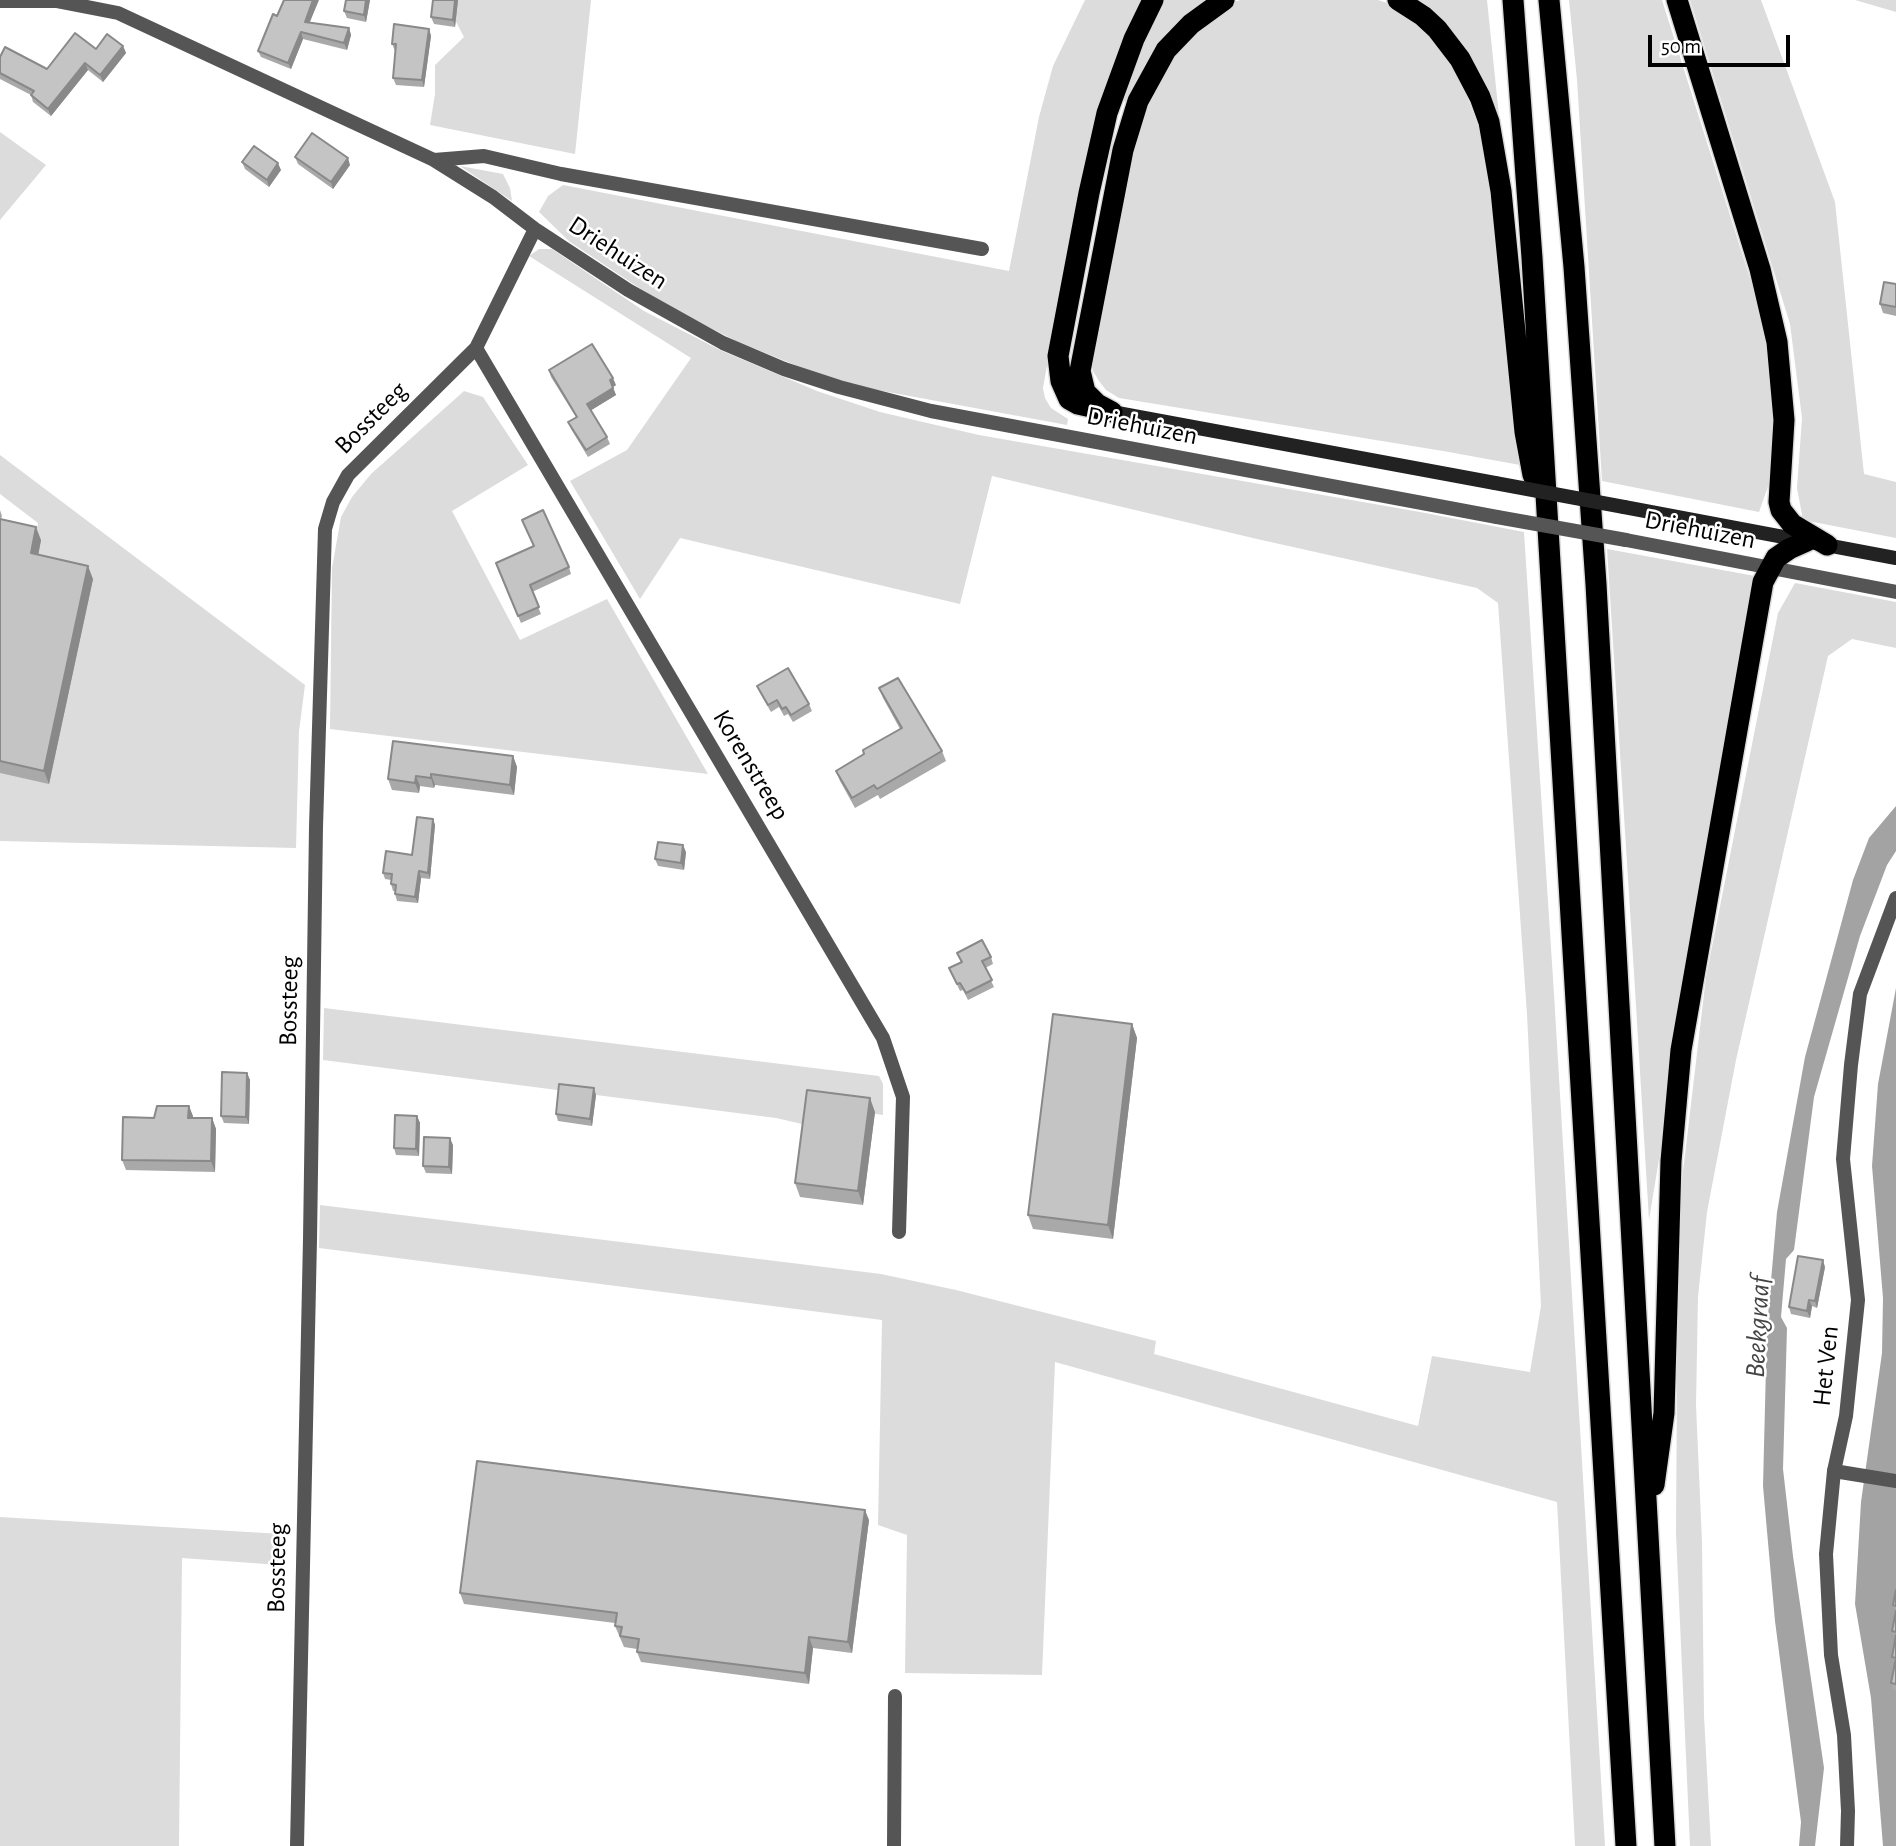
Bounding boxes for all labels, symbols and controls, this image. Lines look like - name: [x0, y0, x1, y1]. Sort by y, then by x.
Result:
- scale bar: [1651, 21, 1793, 65]
- text: 50 m: [1661, 36, 1701, 57]
- street label: Driehuizen: [562, 209, 674, 297]
- street label: Bossteeg: [328, 375, 414, 461]
- street label: Driehuizen: [1084, 400, 1200, 452]
- street label: Driehuizen: [1642, 504, 1758, 556]
- street label: Korenstreep: [706, 704, 796, 826]
- street label: Bossteeg: [273, 956, 305, 1046]
- water label: Beekgraaf: [1739, 1275, 1777, 1379]
- street label: Het Ven: [1806, 1324, 1846, 1408]
- street label: Bossteeg: [261, 1523, 293, 1613]

